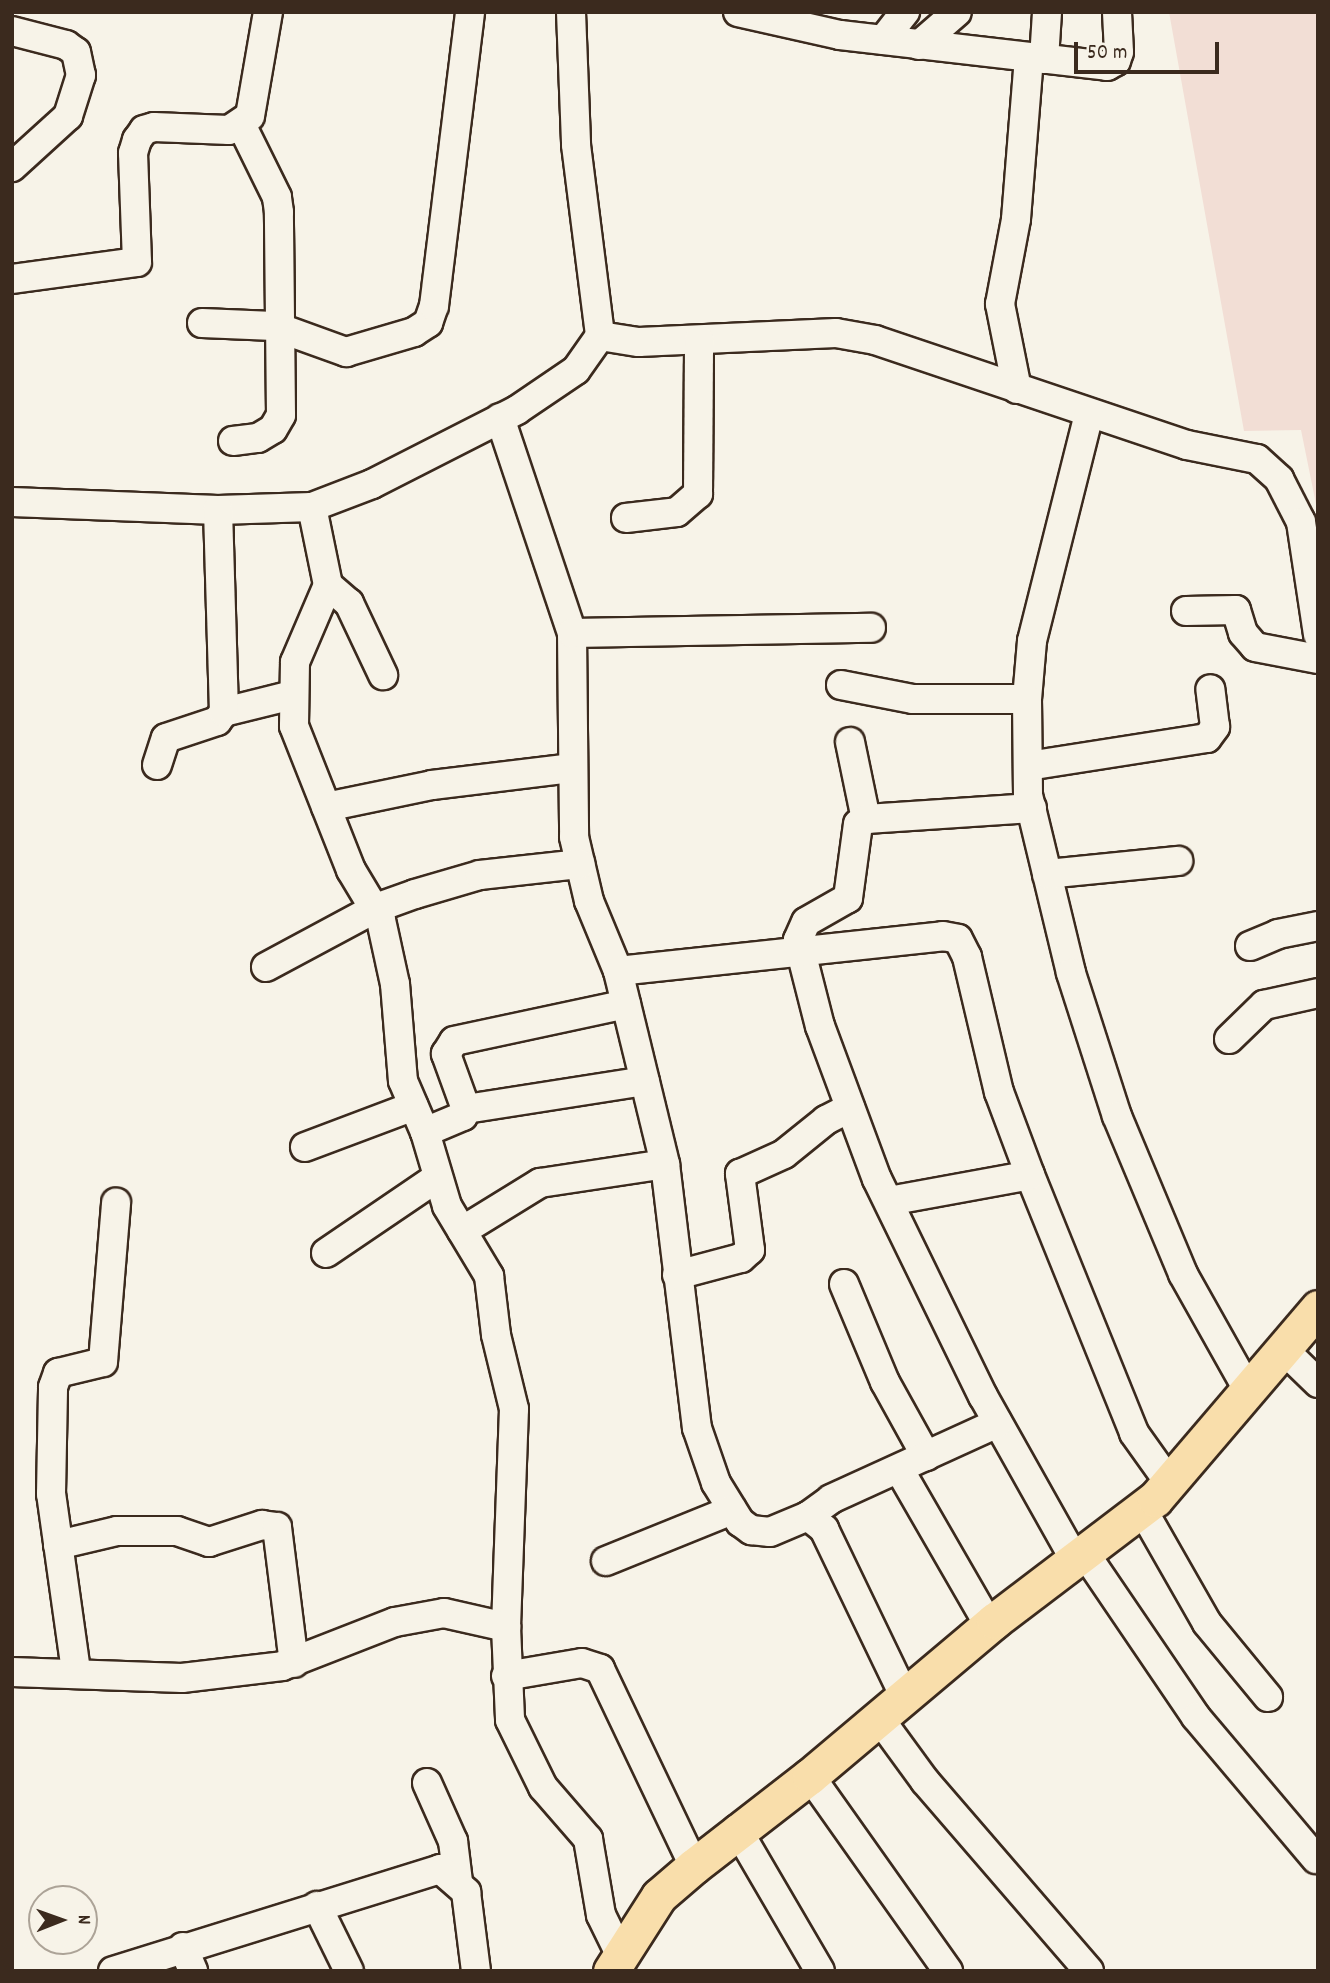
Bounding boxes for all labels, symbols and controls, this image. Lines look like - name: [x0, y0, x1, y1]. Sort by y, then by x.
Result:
- scale bar: [1078, 28, 1223, 72]
- text: 50 m: [1087, 39, 1127, 69]
- north arrow: [28, 1885, 98, 1955]
- text: N: [69, 1915, 96, 1925]

